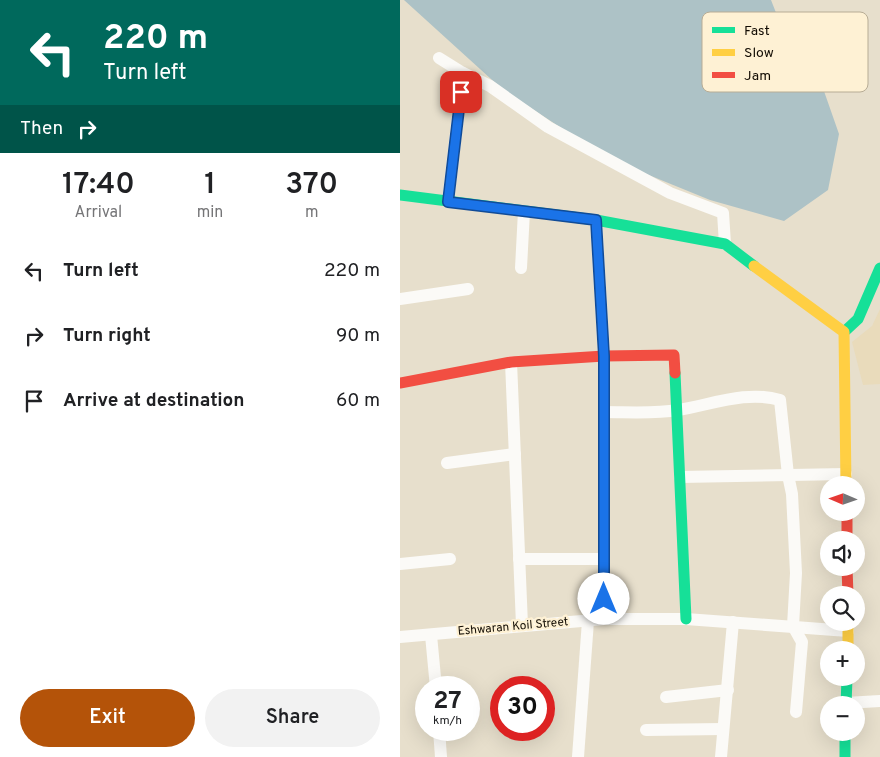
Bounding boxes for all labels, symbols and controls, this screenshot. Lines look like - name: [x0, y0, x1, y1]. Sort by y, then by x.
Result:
- legend: [702, 12, 868, 92]
- text: 220 m: [103, 17, 208, 61]
- icon: left: [20, 20, 85, 85]
- text: Fast: [744, 23, 770, 40]
- text: Slow: [744, 45, 774, 62]
- text: Turn left: [103, 60, 186, 87]
- text: Jam: [744, 68, 771, 85]
- pin: [440, 71, 482, 113]
- icon: arrive: [447, 78, 475, 106]
- icon: right: [73, 115, 101, 143]
- text: Then: [20, 117, 63, 141]
- text: 17:40: [62, 167, 135, 204]
- text: 1: [204, 167, 216, 204]
- text: 370: [285, 167, 338, 204]
- text: Arrival: [75, 203, 122, 223]
- text: min: [197, 203, 223, 223]
- text: m: [305, 203, 318, 223]
- icon: left: [20, 257, 48, 285]
- text: Turn left: [63, 259, 139, 283]
- text: 220 m: [324, 259, 380, 283]
- icon: right: [20, 322, 48, 350]
- text: Turn right: [63, 324, 151, 348]
- text: 90 m: [336, 324, 380, 348]
- icon: arrive: [20, 387, 48, 415]
- text: Arrive at destination: [63, 389, 244, 413]
- text: 60 m: [336, 389, 380, 413]
- north arrow: [820, 476, 865, 521]
- map controls: [820, 476, 865, 741]
- button: sound: [820, 531, 865, 576]
- position arrow: [577, 572, 629, 624]
- button: search: [820, 586, 865, 631]
- street label: Eshwaran Koil Street: [457, 614, 569, 640]
- button: +: [820, 641, 865, 686]
- speed limit sign: 30: [490, 676, 555, 741]
- text: 27: [433, 686, 462, 718]
- button: Exit: [20, 689, 195, 747]
- button: Share: [205, 689, 380, 747]
- button: −: [820, 696, 865, 741]
- text: km/h: [433, 713, 462, 729]

